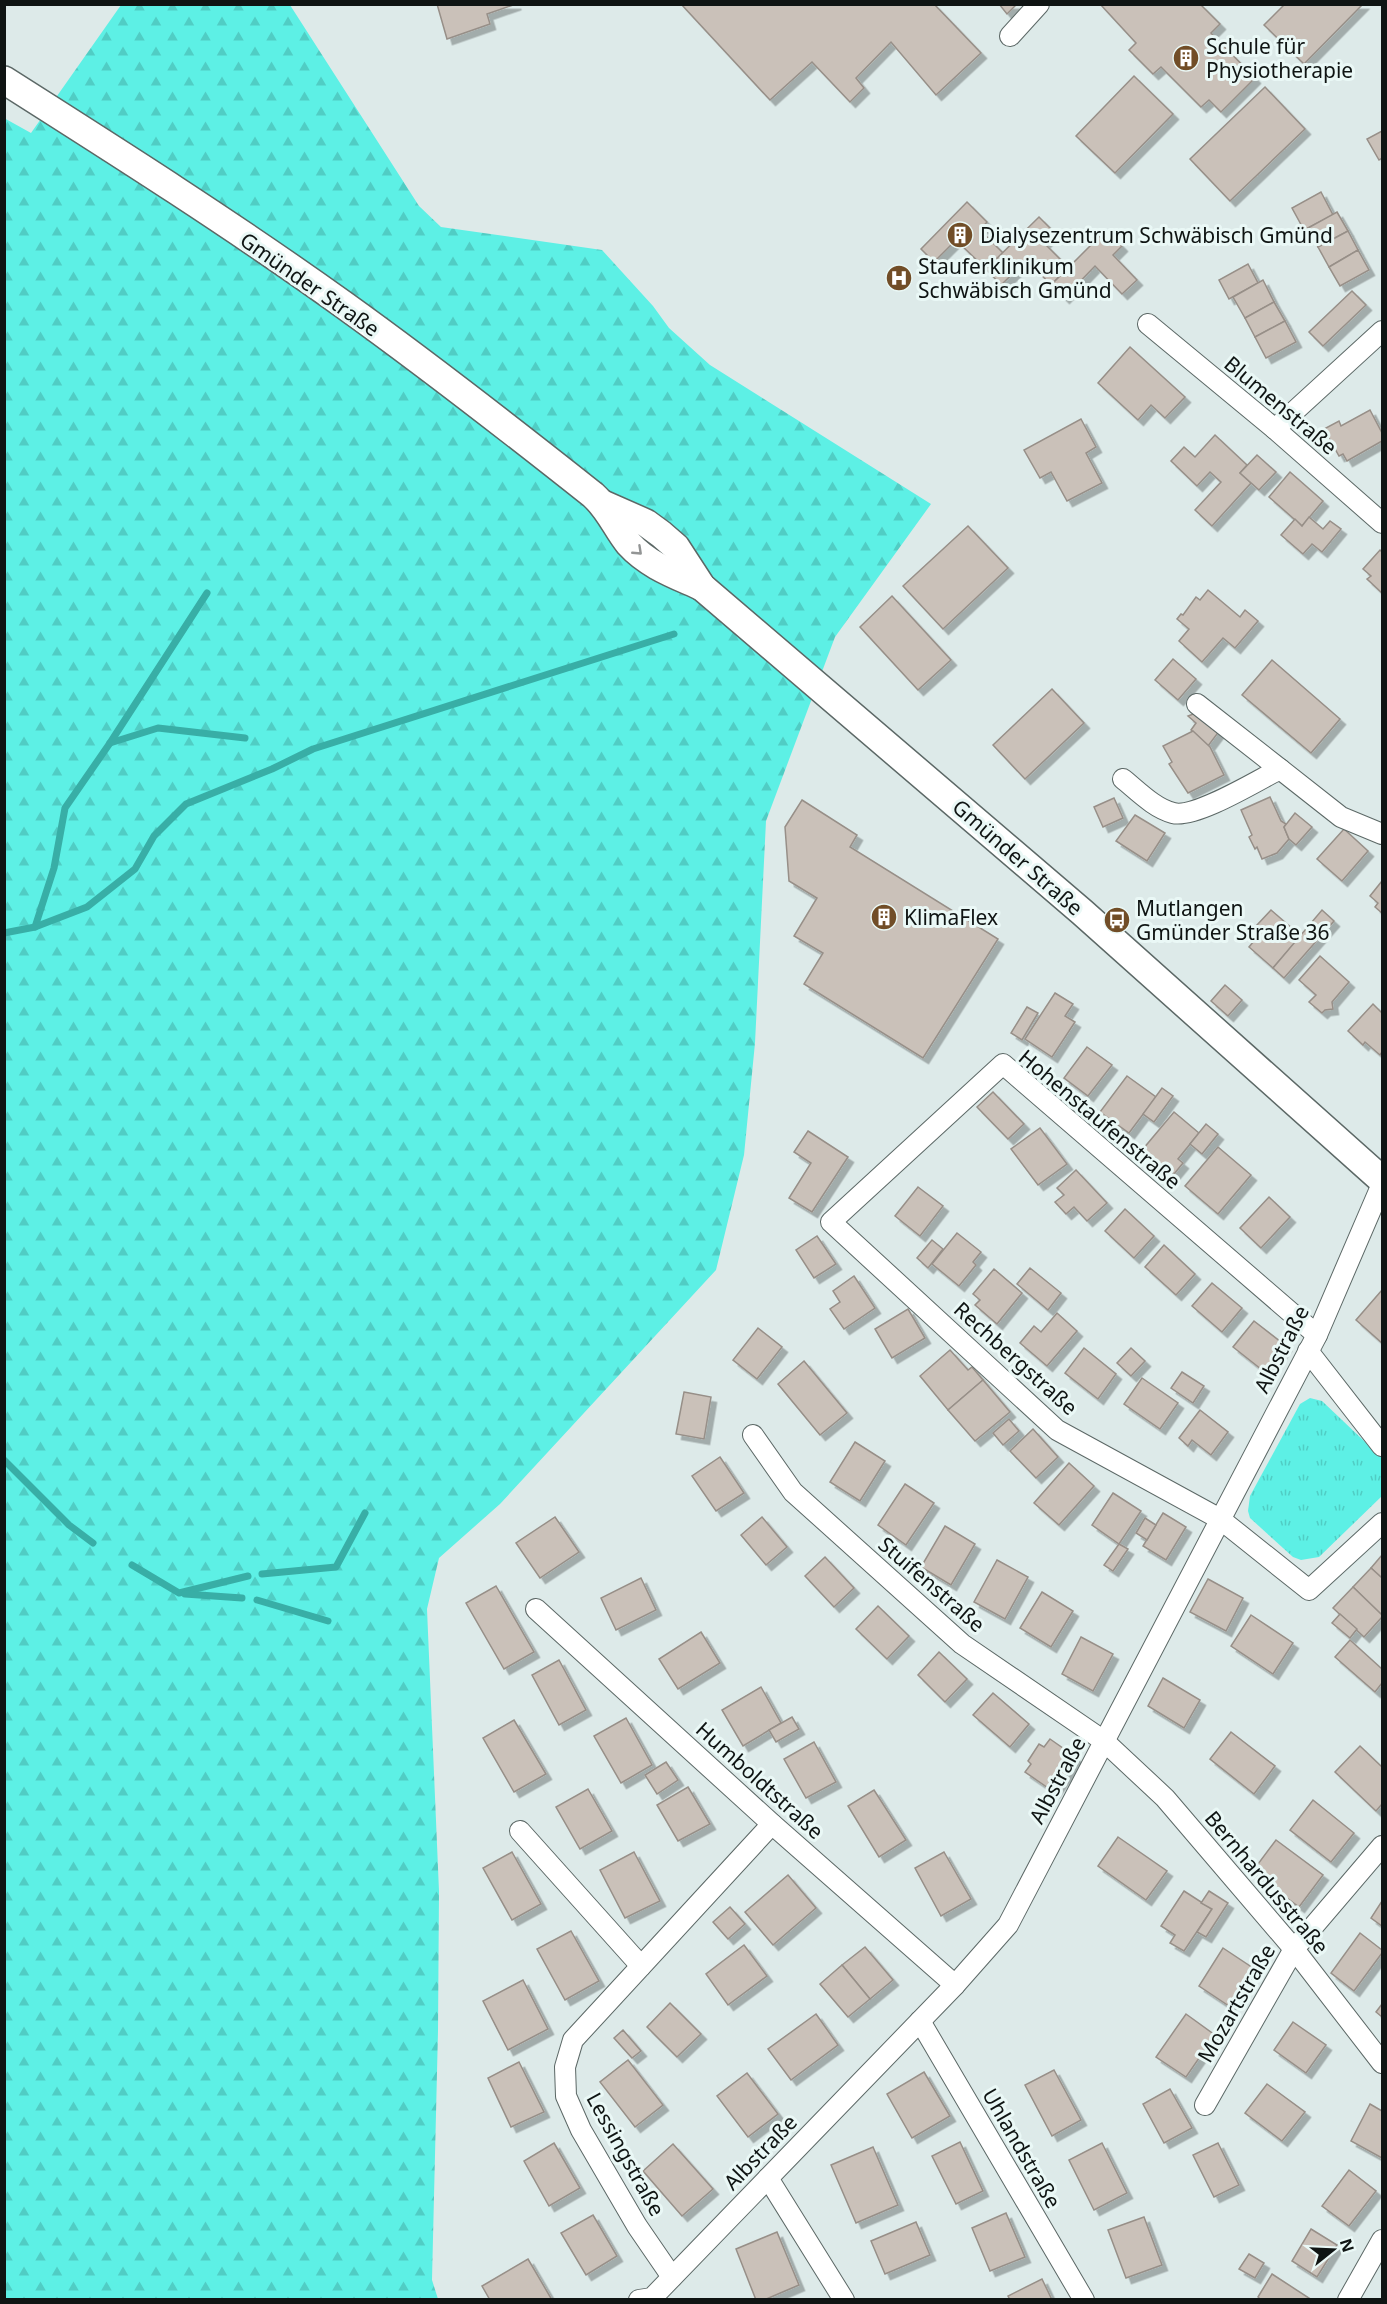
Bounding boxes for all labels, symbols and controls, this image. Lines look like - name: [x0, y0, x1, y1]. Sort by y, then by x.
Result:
- place label: Schule für Physiotherapie: [1206, 32, 1353, 84]
- building icon: Schule für Physiotherapie: [1171, 43, 1201, 73]
- building icon: Dialysezentrum Schwäbisch Gmünd: [945, 220, 975, 250]
- place label: Dialysezentrum Schwäbisch Gmünd: [980, 221, 1333, 249]
- street label: Gmünder Straße: [235, 225, 385, 343]
- place label: Stauferklinikum Schwäbisch Gmünd: [918, 252, 1112, 304]
- hospital icon: Stauferklinikum Schwäbisch Gmünd: [884, 263, 914, 293]
- street label: Blumenstraße: [1219, 350, 1343, 460]
- one-way arrow: [631, 544, 641, 555]
- street label: Gmünder Straße: [947, 793, 1089, 921]
- place label: Mutlangen Gmünder Straße 36: [1136, 894, 1330, 946]
- building icon: KlimaFlex: [869, 902, 899, 932]
- place label: KlimaFlex: [904, 903, 998, 931]
- bus stop icon: Mutlangen Gmünder Straße 36: [1102, 905, 1132, 935]
- street label: Hohenstaufenstraße: [1013, 1043, 1187, 1195]
- street label: Rechbergstraße: [948, 1295, 1084, 1421]
- street label: Albstraße: [1247, 1301, 1315, 1397]
- street label: Stuifenstraße: [873, 1530, 991, 1638]
- street label: Humboldtstraße: [690, 1715, 830, 1845]
- street label: Albstraße: [1022, 1732, 1092, 1828]
- street label: Bernhardusstraße: [1199, 1804, 1335, 1960]
- street label: Mozartstraße: [1191, 1939, 1281, 2067]
- street label: Uhlandstraße: [976, 2083, 1068, 2213]
- street label: Lessingstraße: [581, 2087, 671, 2221]
- street label: Albstraße: [717, 2108, 803, 2196]
- north arrow: [1303, 2220, 1363, 2280]
- text: N: [1335, 2236, 1360, 2255]

